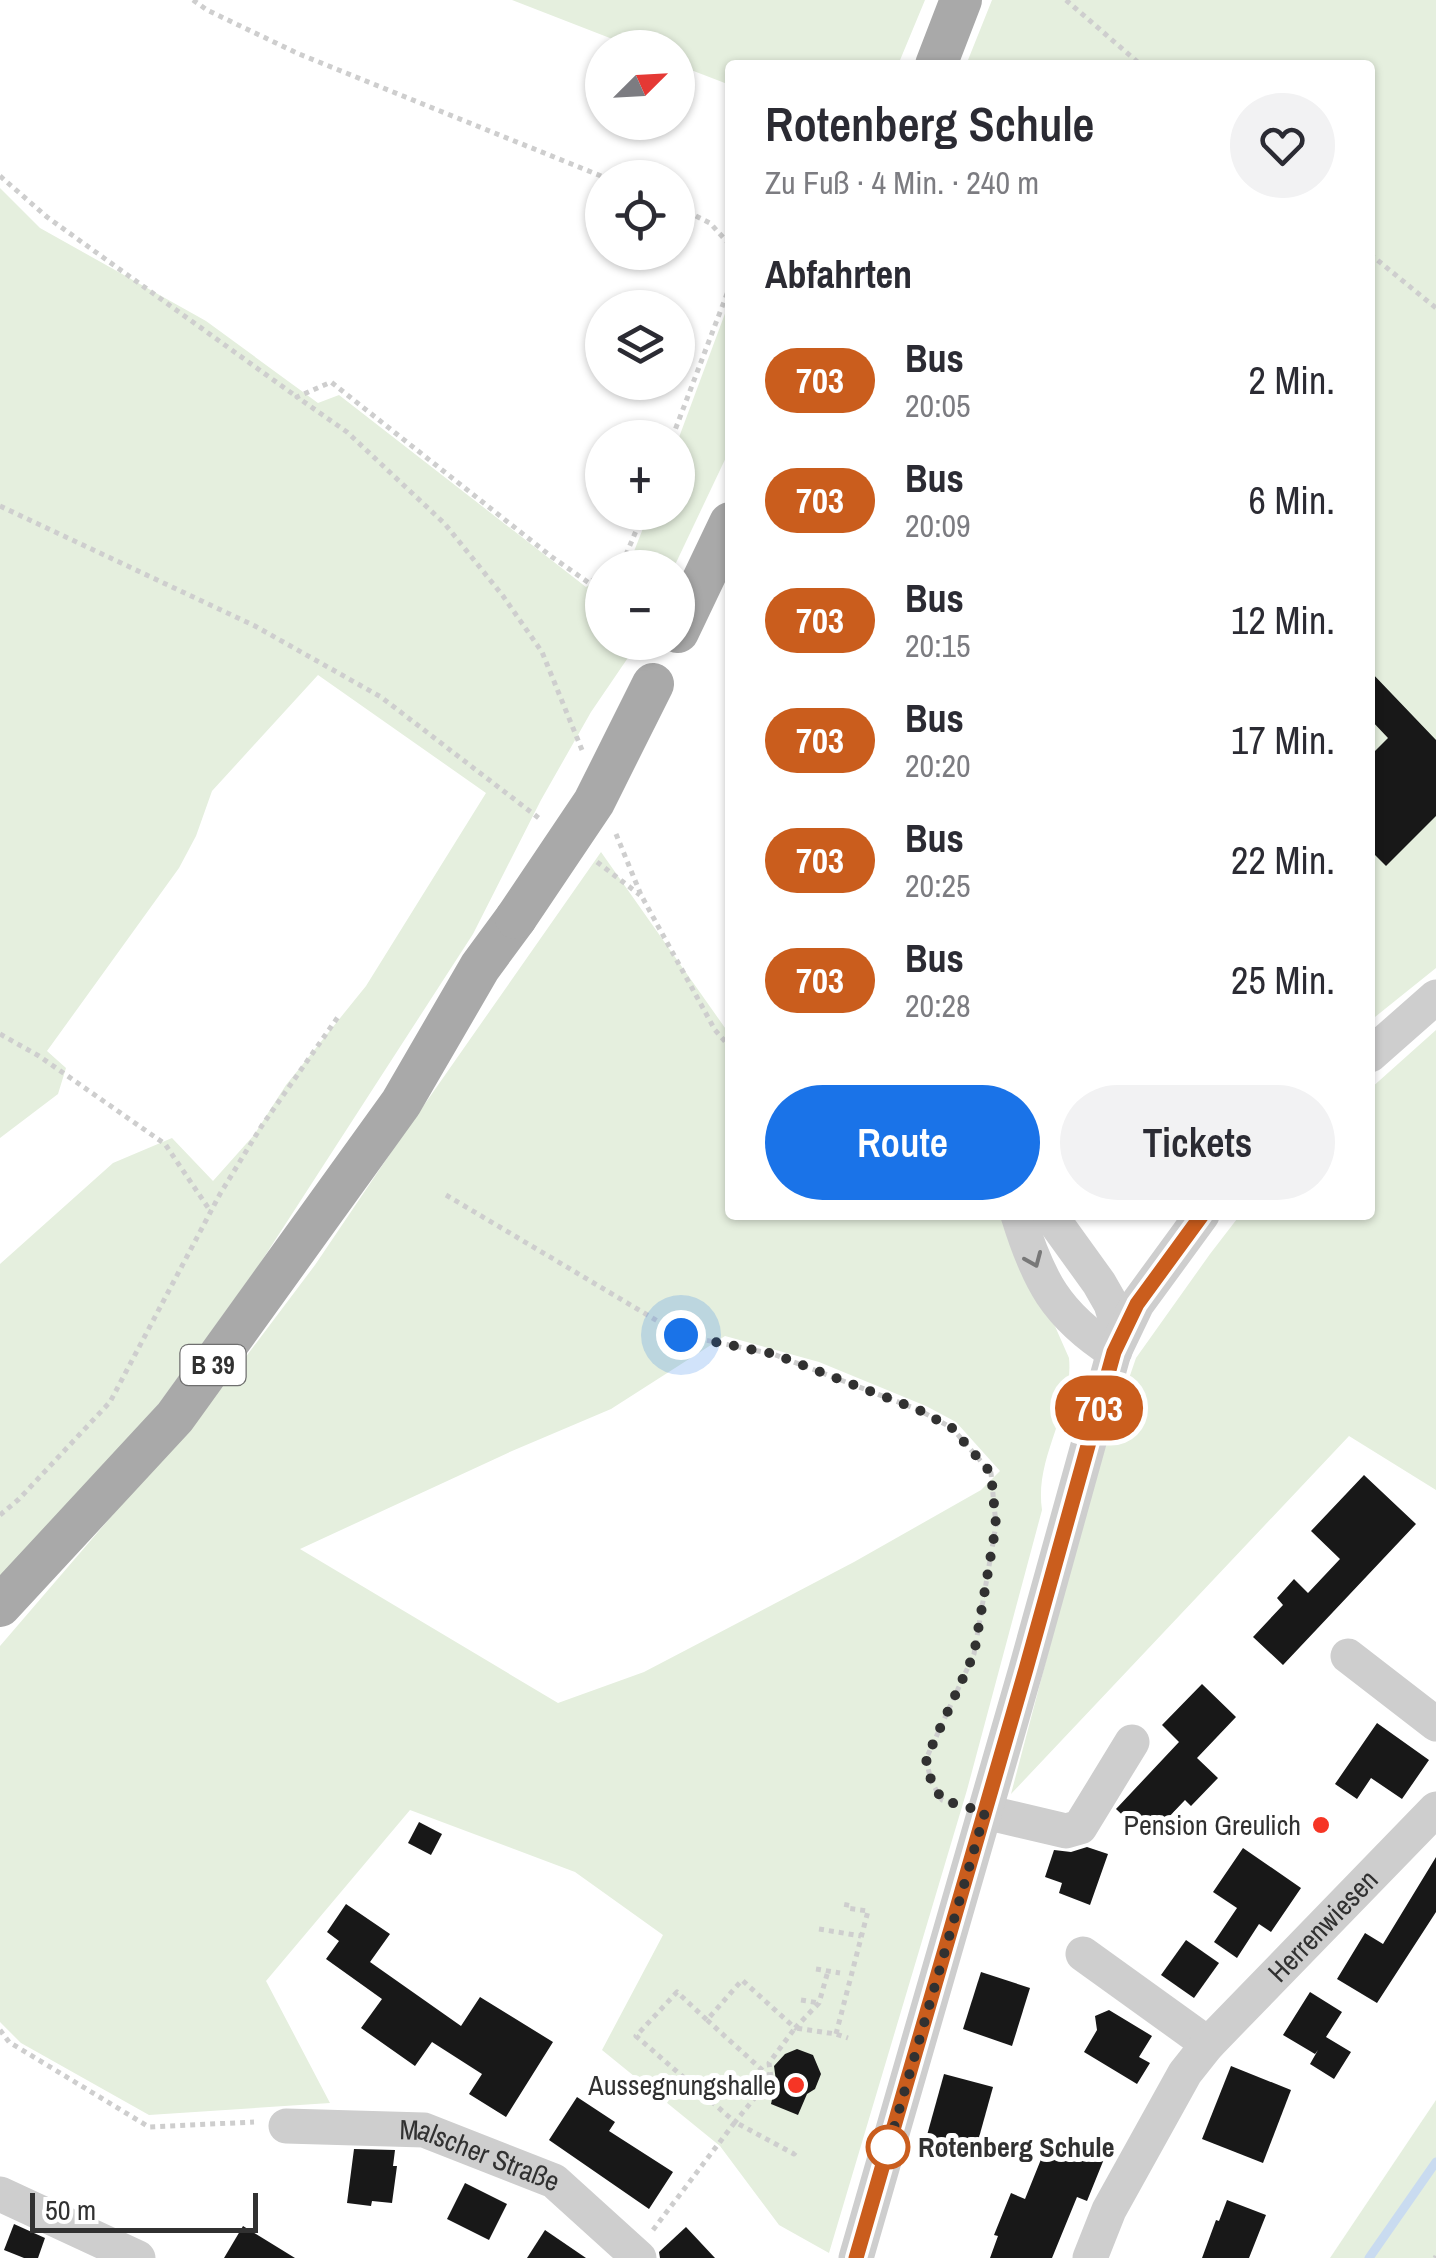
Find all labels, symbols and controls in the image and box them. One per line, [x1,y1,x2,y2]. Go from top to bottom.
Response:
north arrow [585,30,695,140]
map controls [585,30,695,660]
text: Rotenberg Schule [765,91,1094,156]
button: heart [1230,93,1335,198]
button: locate [585,160,695,270]
text: Zu Fuß · 4 Min. · 240 m [765,161,1039,204]
text: Abfahrten [765,249,912,300]
button: layers [585,290,695,400]
text: Bus [905,333,964,384]
text: 2 Min. [1248,355,1335,406]
text: 703 [796,357,844,404]
text: 20:05 [905,384,971,427]
button: + [585,420,695,530]
text: Bus [905,453,964,504]
text: 6 Min. [1248,475,1335,526]
text: 703 [796,477,844,524]
text: 20:09 [905,504,971,547]
button: − [585,550,695,660]
text: Bus [905,573,964,624]
text: 12 Min. [1231,595,1335,646]
text: 703 [796,597,844,644]
text: 20:15 [905,624,971,667]
text: Bus [905,693,964,744]
text: 17 Min. [1231,715,1335,766]
text: 703 [796,717,844,764]
text: 20:20 [905,744,971,787]
text: Bus [905,813,964,864]
text: 22 Min. [1231,835,1335,886]
text: 703 [796,837,844,884]
text: 20:25 [905,864,971,907]
text: Bus [905,933,964,984]
text: 25 Min. [1231,955,1335,1006]
text: 703 [796,957,844,1004]
text: 20:28 [905,984,971,1027]
button: Route [765,1085,1040,1200]
button: Tickets [1060,1085,1335,1200]
one-way arrow [1022,1250,1042,1268]
your location [656,1310,706,1360]
road number: B 39 [180,1345,246,1385]
line badge: 703 [1042,1376,1156,1440]
text: 703 [1075,1385,1123,1432]
place label: Pension Greulich [1124,1806,1301,1844]
marker: Pension Greulich [1310,1814,1332,1836]
street label: Herrenwiesen [1259,1861,1386,1990]
place label: Aussegnungshalle [587,2066,776,2104]
marker: Aussegnungshalle [785,2074,807,2096]
street label: Malscher Straße [399,2110,565,2200]
marker: Rotenberg Schule [867,2126,909,2168]
place label: Rotenberg Schule [918,2128,1114,2166]
scale bar [30,2188,258,2232]
text: 50 m [45,2191,96,2229]

